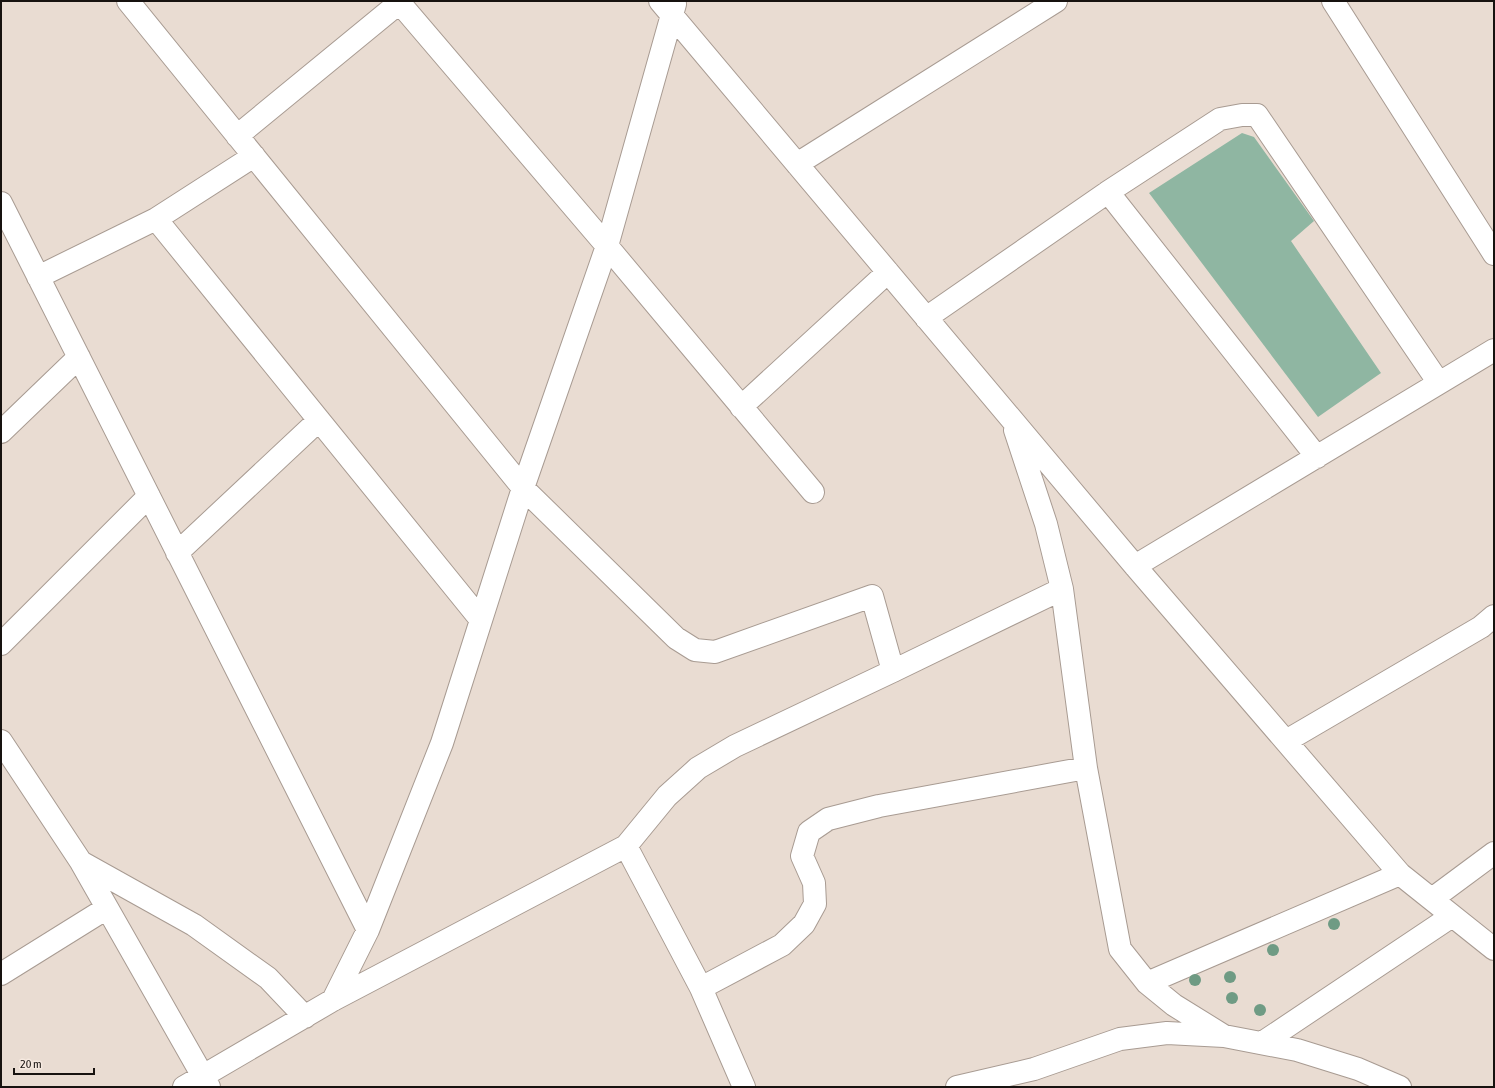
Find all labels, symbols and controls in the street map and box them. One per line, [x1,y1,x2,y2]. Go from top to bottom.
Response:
scale bar [14,1050,94,1076]
text: 20 m [20,1057,42,1071]

